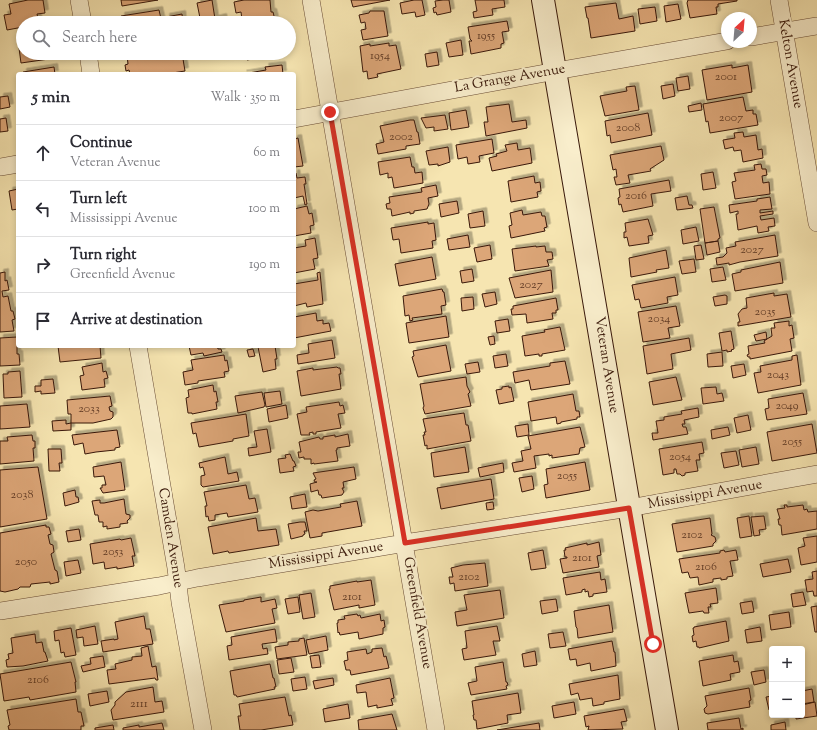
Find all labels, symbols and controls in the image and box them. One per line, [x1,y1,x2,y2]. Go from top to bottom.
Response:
north arrow [721,12,757,48]
search box [16,16,296,60]
street label: Kelton Avenue [772,18,808,110]
icon: search [30,27,52,49]
house number: 1955 [477,27,495,45]
text: Search here [62,28,137,49]
house number: 1954 [370,47,390,65]
street label: La Grange Avenue [453,59,567,99]
house number: 2001 [715,68,737,86]
text: 5 min [32,86,70,110]
text: Walk · 350 m [211,89,280,107]
route end [321,103,339,121]
house number: 2007 [719,109,743,127]
house number: 2008 [616,119,640,137]
house number: 2002 [389,128,413,146]
text: Continue [70,133,132,154]
icon: ahead [32,142,54,164]
text: 60 m [253,144,280,162]
text: Veteran Avenue [70,154,160,172]
house number: 2016 [625,187,647,205]
text: Turn left [70,189,127,210]
icon: left [32,198,54,220]
text: 100 m [248,200,280,218]
text: Mississippi Avenue [70,210,178,228]
house number: 2027 [740,241,764,259]
text: Turn right [70,245,136,266]
icon: right [32,254,54,276]
text: 190 m [249,256,280,274]
text: Greenfield Avenue [70,266,175,284]
house number: 2027 [519,276,543,294]
house number: 2035 [755,303,775,321]
icon: arrive [32,310,54,332]
text: Arrive at destination [70,310,203,331]
house number: 2034 [648,310,670,328]
street label: Veteran Avenue [589,315,623,415]
house number: 2043 [767,366,789,384]
house number: 2049 [775,397,799,415]
house number: 2033 [78,400,100,418]
house number: 2055 [782,433,802,451]
house number: 2054 [669,448,691,466]
house number: 2055 [557,467,577,485]
street label: Mississippi Avenue [646,475,764,515]
house number: 2038 [11,486,33,504]
street label: Camden Avenue [152,486,188,590]
house number: 2102 [681,526,703,544]
street label: Mississippi Avenue [267,537,385,575]
house number: 2053 [103,543,124,561]
house number: 2101 [572,549,592,567]
house number: 2050 [15,553,37,571]
street label: Greenfield Avenue [397,555,437,671]
house number: 2106 [695,558,717,576]
house number: 2102 [458,568,480,586]
house number: 2101 [342,588,362,606]
route start [644,635,662,653]
map controls [769,646,805,718]
button: + [769,646,805,682]
house number: 2106 [27,671,49,689]
button: − [769,682,805,718]
house number: 2111 [130,695,148,713]

